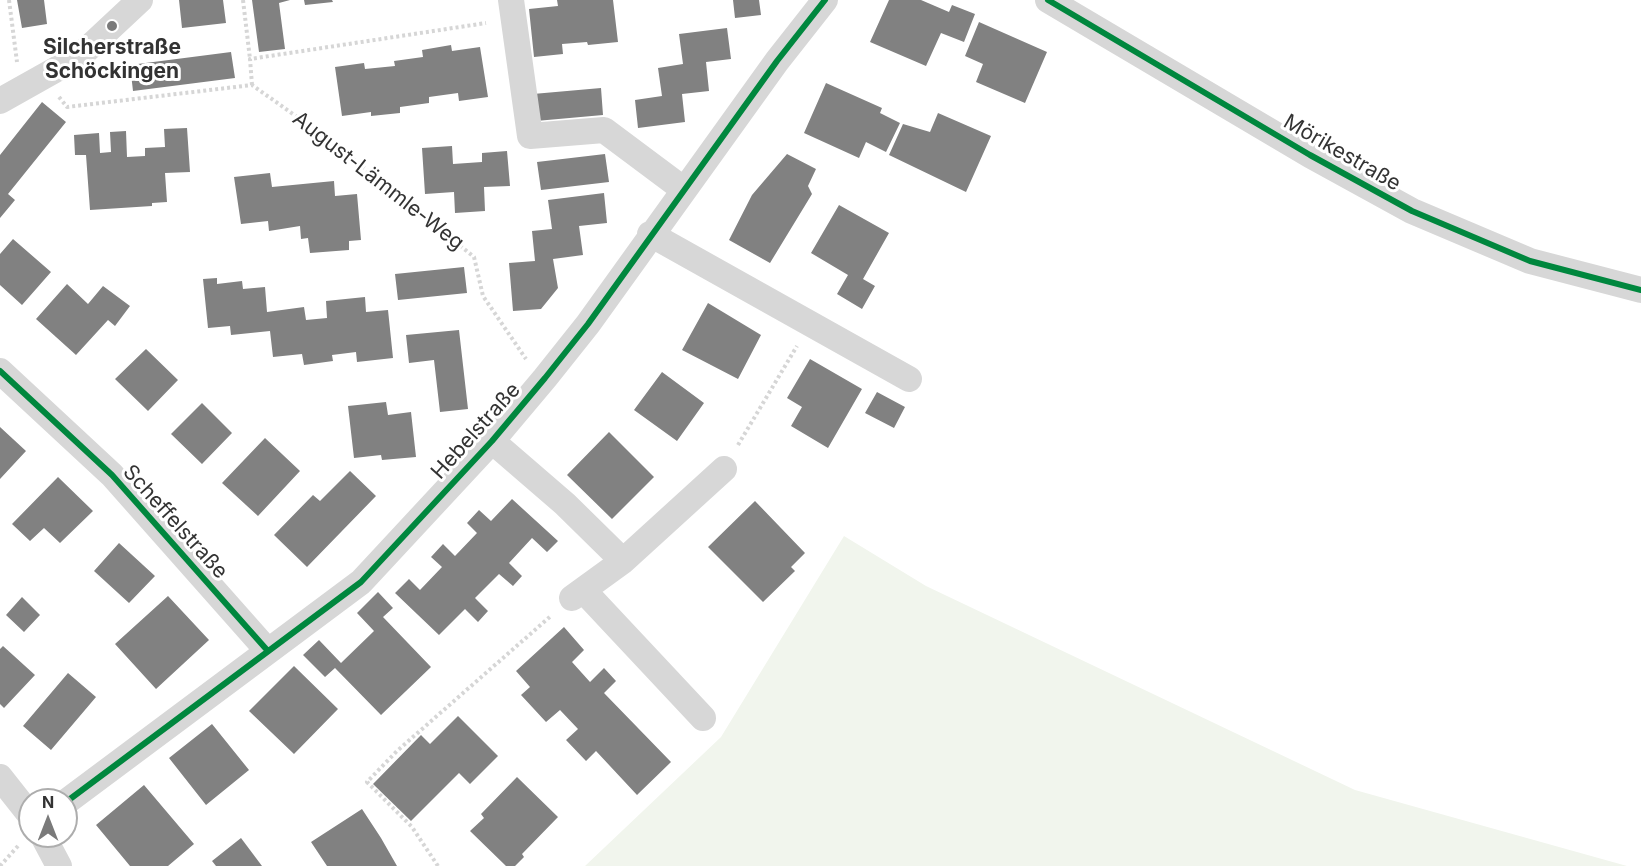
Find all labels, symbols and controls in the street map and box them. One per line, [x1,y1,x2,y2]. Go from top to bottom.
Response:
marker: Silcherstraße Schöckingen [105,19,119,33]
place label: Silcherstraße Schöckingen [43,35,181,85]
street label: August-Lämmle-Weg [287,106,469,256]
street label: Mörikestraße [1279,109,1405,197]
street label: Hebelstraße [426,378,526,484]
street label: Scheffelstraße [117,460,233,584]
north arrow [18,788,78,848]
text: N [42,792,54,812]

